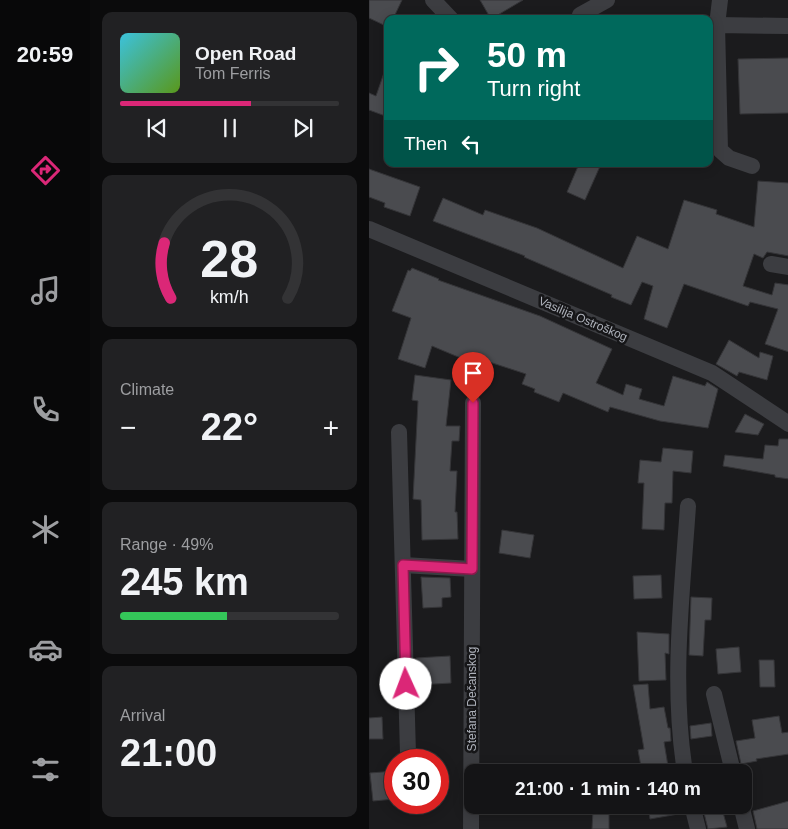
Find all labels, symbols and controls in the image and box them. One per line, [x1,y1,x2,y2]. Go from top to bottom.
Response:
icon: right [404,35,469,100]
text: 50 m [487,35,567,74]
text: 20:59 [17,42,73,67]
text: Open Road [195,43,296,64]
text: Tom Ferris [195,65,271,82]
text: Turn right [487,76,580,101]
icon: previous [143,114,171,142]
icon: pause [216,114,244,142]
icon: next [289,114,317,142]
icon: left [457,130,485,158]
text: Then [404,133,447,154]
icon: directions [28,153,63,188]
text: 28 [201,230,258,288]
icon: music [28,273,63,308]
text: km/h [210,287,249,307]
street label: Vasilija Ostroškog [536,294,630,344]
pin [452,352,494,403]
icon: arrive [459,359,487,387]
text: Climate [120,381,174,398]
icon: phone [28,392,63,427]
text: 22° [201,406,258,448]
text: − [120,412,136,443]
text: + [323,412,339,443]
icon: climate [28,512,63,547]
text: Range · 49% [120,536,213,553]
text: 245 km [120,561,249,603]
icon: car [28,632,63,667]
street label: Stefana Dečanskog [465,647,479,751]
position arrow [379,657,431,709]
text: Arrival [120,707,165,724]
text: 21:00 [120,732,217,774]
speed limit sign: 30 [384,749,449,814]
icon: filters [28,752,63,787]
text: 21:00 · 1 min · 140 m [515,778,701,799]

